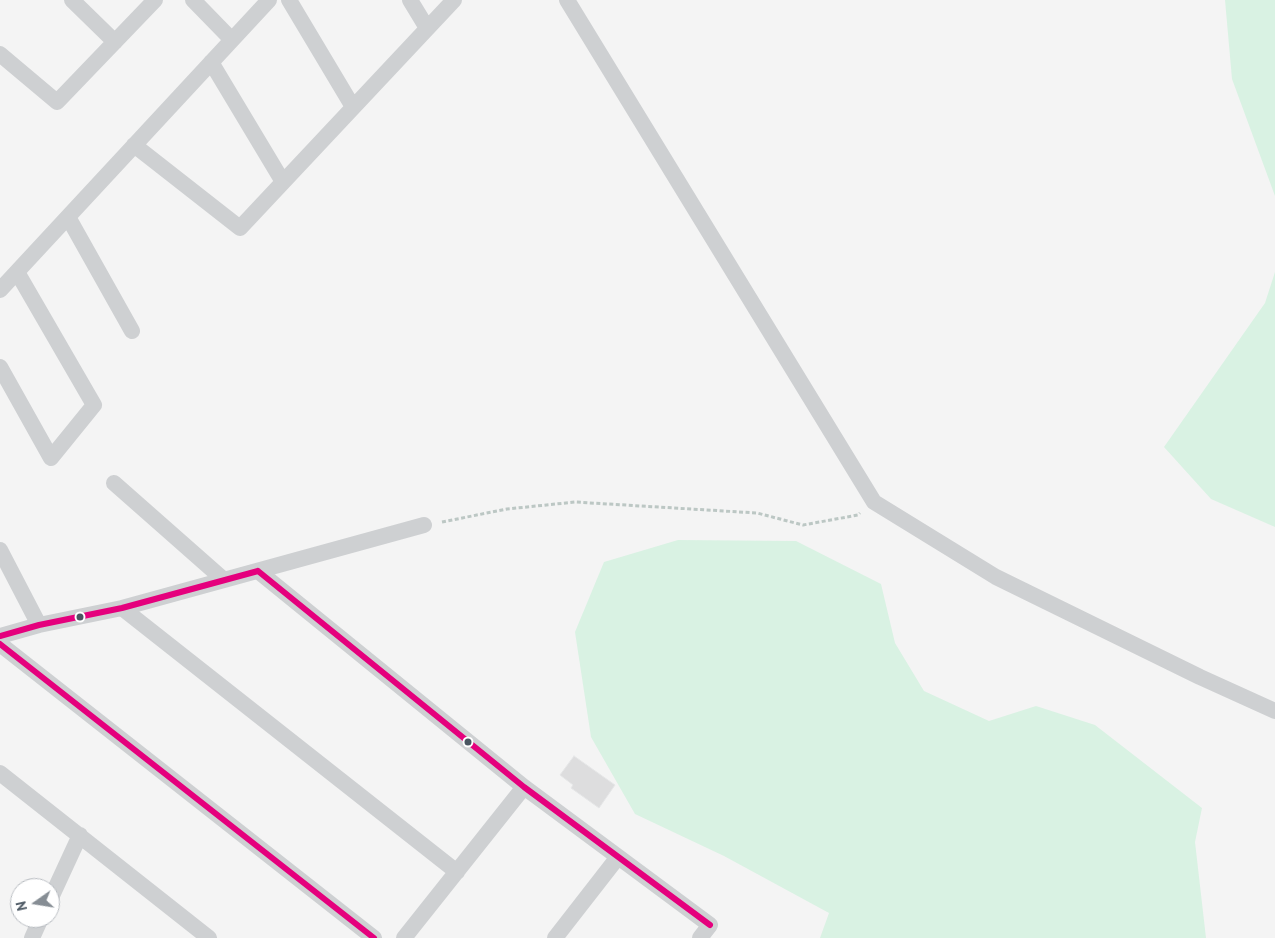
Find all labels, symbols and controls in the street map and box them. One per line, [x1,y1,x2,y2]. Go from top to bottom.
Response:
unlabelled marker [75,612,85,622]
unlabelled marker [463,737,473,747]
north arrow [10,878,60,928]
text: N [12,900,31,913]

